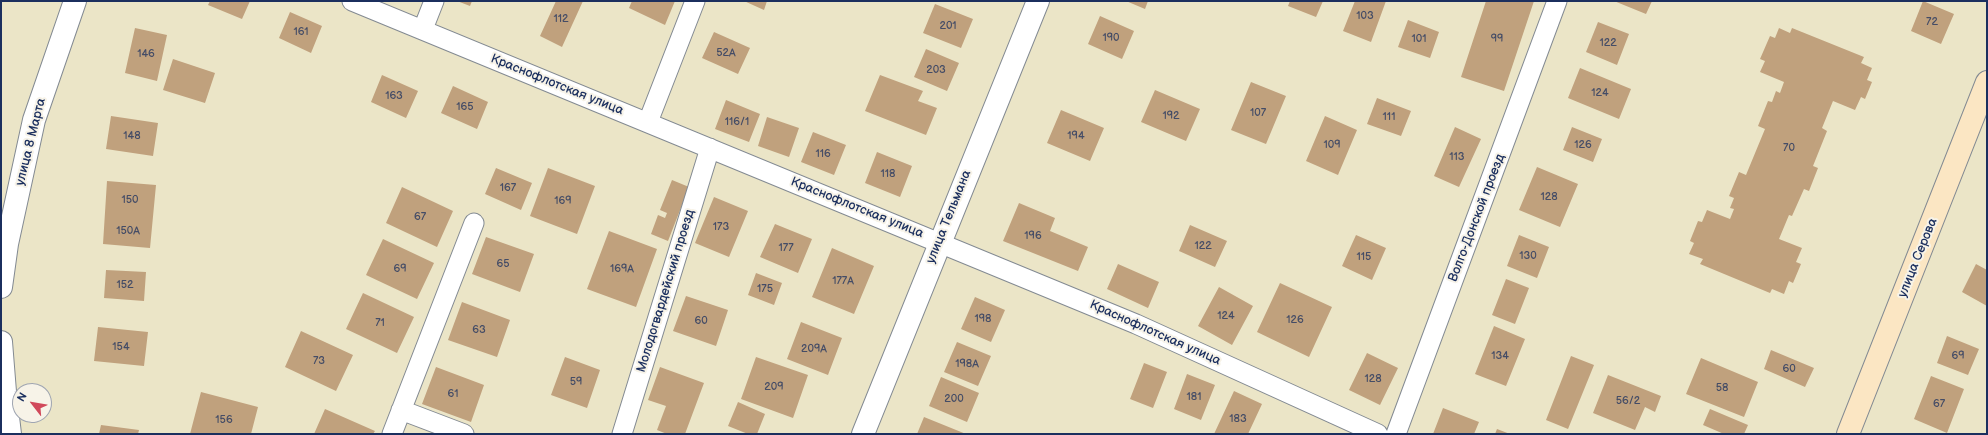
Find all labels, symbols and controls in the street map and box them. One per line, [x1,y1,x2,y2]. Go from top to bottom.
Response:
house number: 103 [1356,9,1374,23]
house number: 112 [553,12,569,26]
house number: 72 [1926,15,1938,29]
house number: 201 [939,19,957,33]
house number: 161 [293,25,309,39]
house number: 190 [1102,31,1120,45]
house number: 101 [1412,32,1426,46]
house number: 99 [1491,32,1503,46]
house number: 122 [1599,36,1617,50]
house number: 52А [716,46,736,60]
house number: 146 [137,47,155,61]
street label: Краснофлотская улица [488,51,626,119]
house number: 203 [926,63,946,77]
house number: 124 [1591,86,1609,100]
house number: 163 [385,89,403,103]
street label: улица 8 Марта [13,97,49,187]
house number: 165 [456,100,474,114]
house number: 107 [1250,106,1266,120]
house number: 192 [1162,109,1180,123]
house number: 111 [1383,110,1395,124]
house number: 116/1 [725,115,749,129]
house number: 148 [123,129,141,143]
house number: 194 [1067,129,1085,143]
house number: 109 [1323,138,1341,152]
house number: 126 [1574,138,1592,152]
house number: 70 [1783,141,1795,155]
house number: 116 [815,147,831,161]
house number: 113 [1449,150,1465,164]
street label: Волго-Донской проезд [1445,152,1509,284]
house number: 118 [881,167,895,181]
street label: улица Тельмана [923,168,975,266]
street label: Краснофлотская улица [788,174,926,242]
house number: 167 [500,181,516,195]
house number: 128 [1540,190,1558,204]
house number: 150 [121,193,139,207]
house number: 169 [554,194,572,208]
street label: Молодогвардейский проезд [634,208,698,374]
house number: 67 [414,210,426,224]
street label: улица Серова [1895,216,1941,300]
house number: 173 [713,220,729,234]
house number: 150А [116,224,140,238]
house number: 196 [1024,229,1042,243]
house number: 122 [1194,239,1212,253]
house number: 177 [778,241,794,255]
house number: 130 [1519,249,1537,263]
house number: 115 [1357,250,1371,264]
house number: 65 [496,257,510,271]
house number: 69 [393,262,407,276]
house number: 169А [610,262,634,276]
house number: 177А [832,274,854,288]
house number: 152 [116,278,134,292]
house number: 175 [757,282,773,296]
street label: Краснофлотская улица [1087,297,1223,369]
house number: 124 [1217,309,1235,323]
house number: 198 [974,312,992,326]
house number: 126 [1286,313,1304,327]
house number: 60 [694,314,708,328]
house number: 71 [375,316,385,330]
house number: 63 [472,323,486,337]
house number: 154 [112,340,130,354]
house number: 209А [801,342,827,356]
house number: 134 [1491,349,1509,363]
house number: 69 [1951,349,1965,363]
house number: 73 [313,354,325,368]
house number: 198А [955,357,979,371]
house number: 60 [1782,362,1796,376]
house number: 128 [1364,372,1382,386]
house number: 59 [570,375,582,389]
house number: 209 [764,380,784,394]
house number: 58 [1716,381,1728,395]
north arrow [12,383,52,423]
house number: 61 [448,387,458,401]
text: N [14,390,30,404]
house number: 181 [1187,390,1201,404]
house number: 200 [944,392,964,406]
house number: 56/2 [1616,394,1640,408]
house number: 67 [1933,397,1945,411]
house number: 183 [1229,412,1247,426]
house number: 156 [215,413,233,427]

